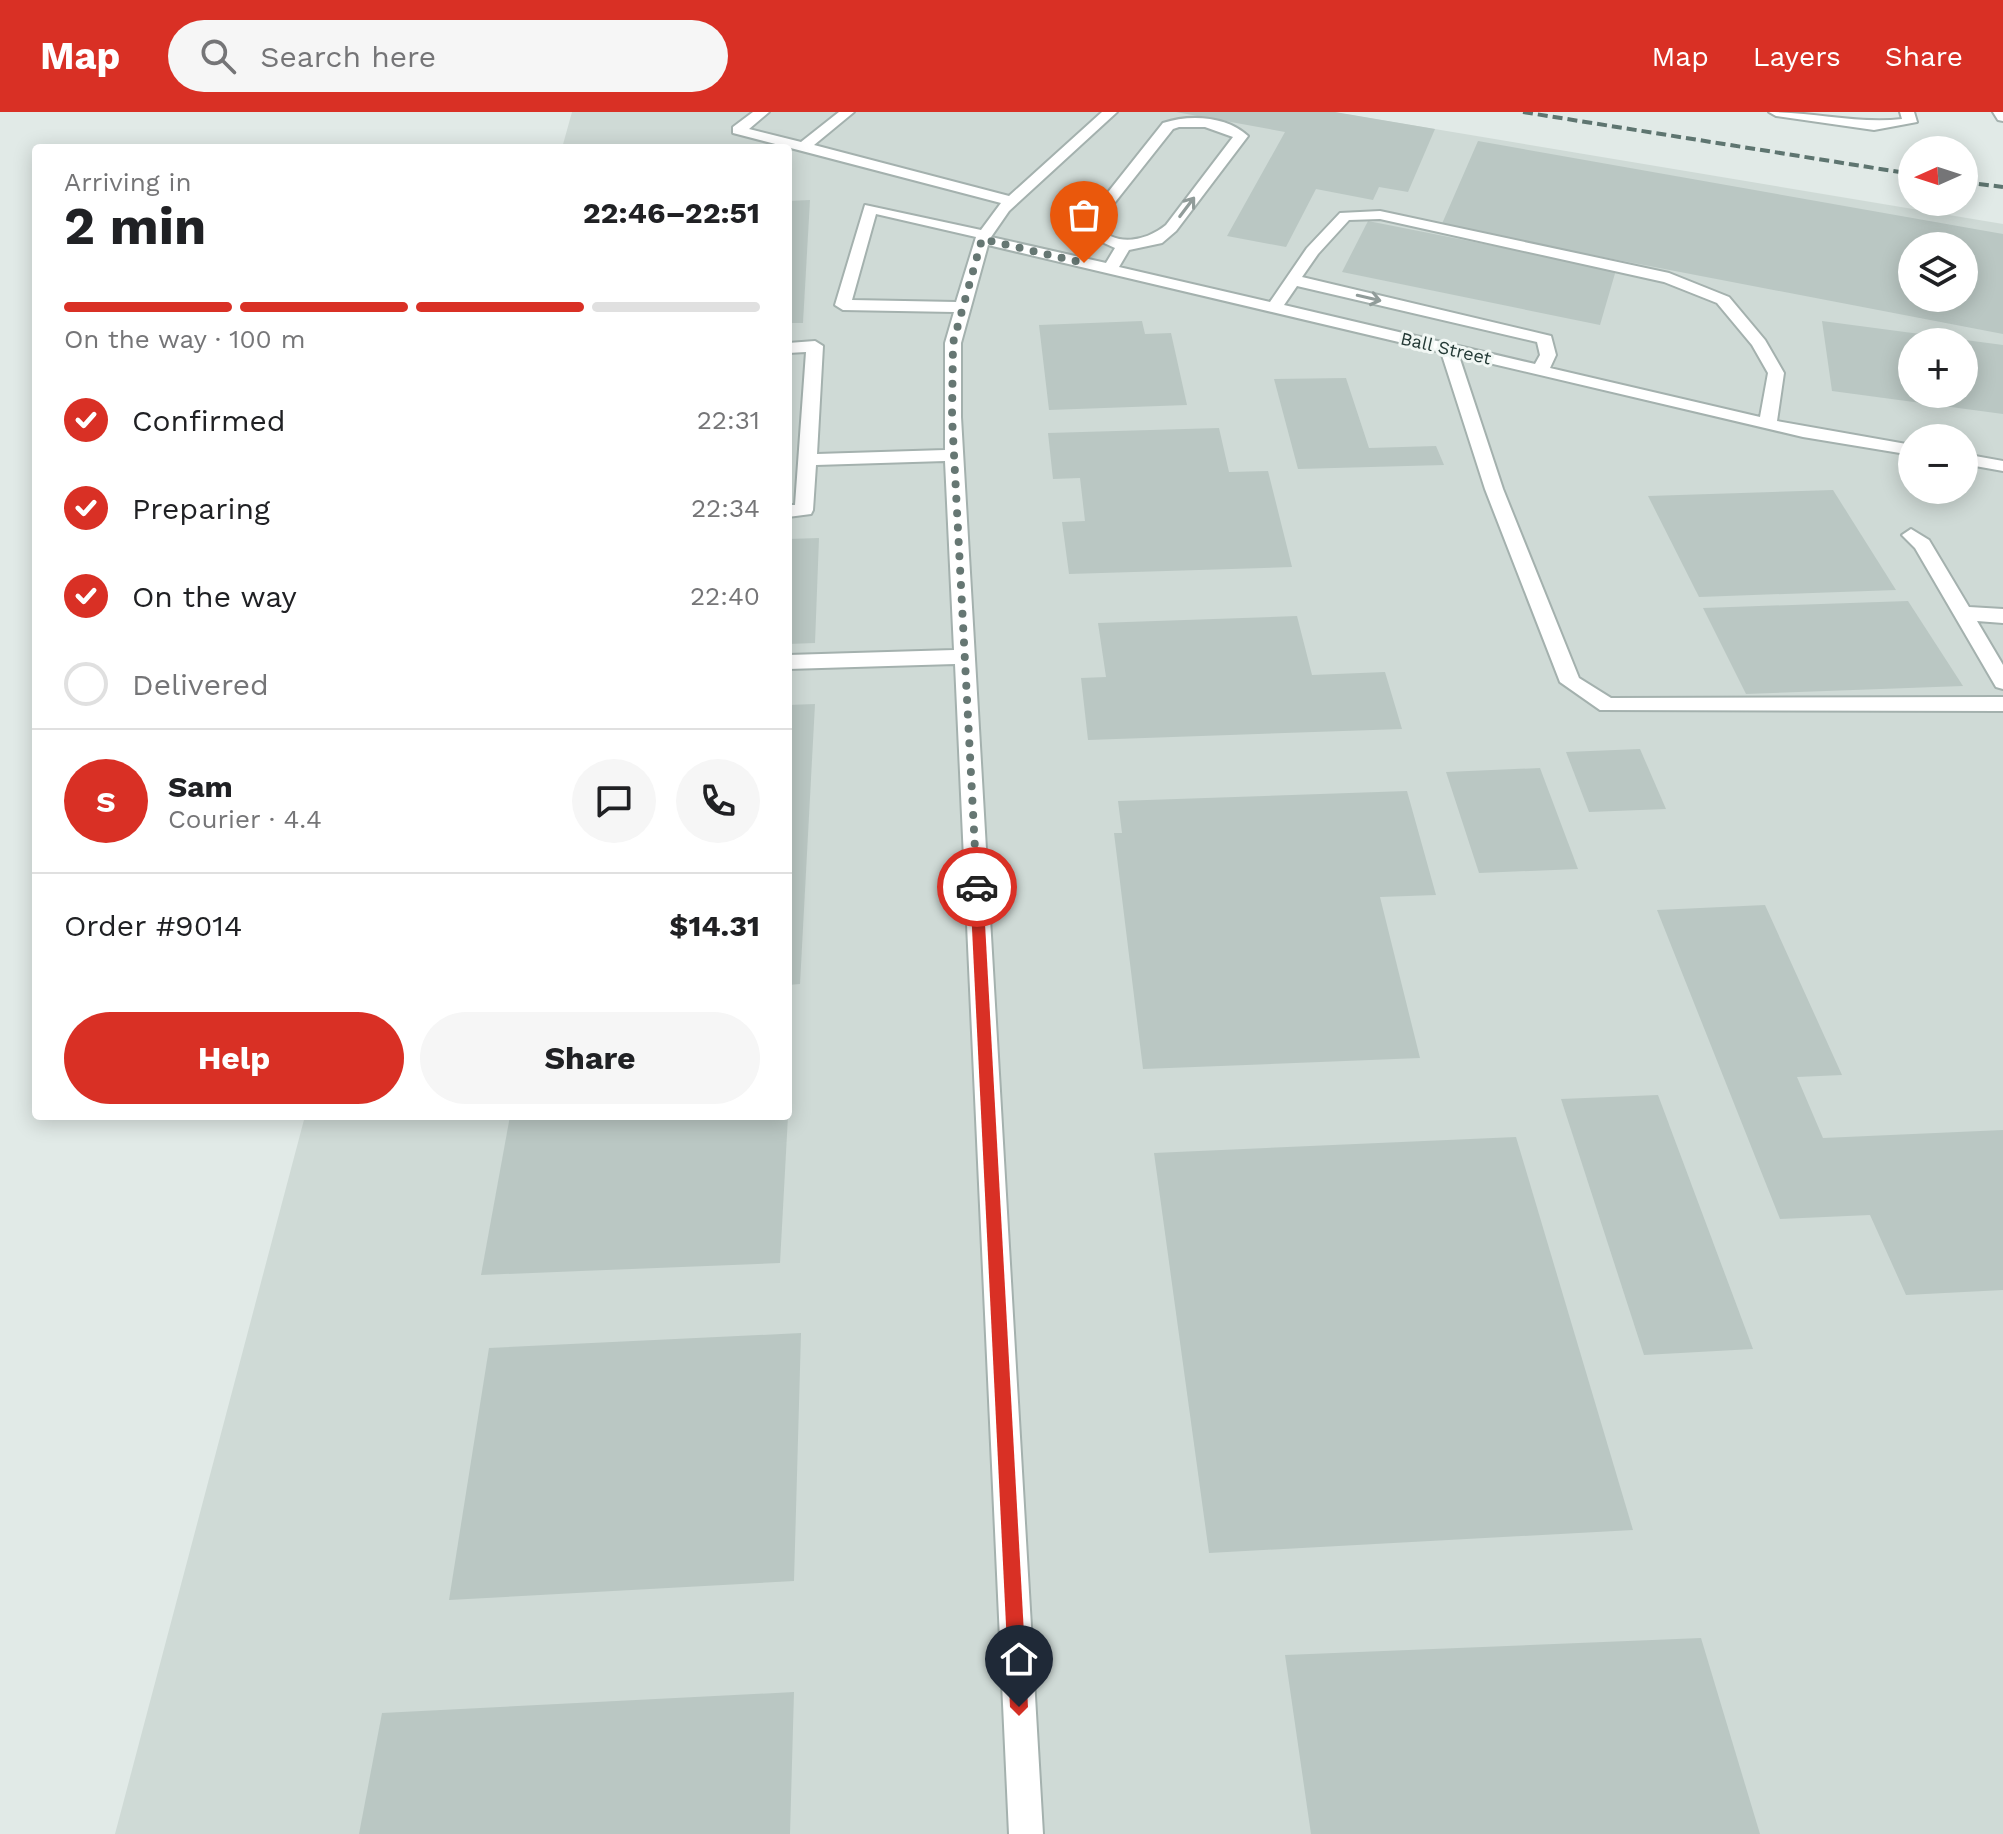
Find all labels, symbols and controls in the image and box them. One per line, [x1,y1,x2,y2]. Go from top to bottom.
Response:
search box [168,20,728,92]
text: Map [40,34,120,78]
icon: search [196,34,240,78]
text: Search here [260,39,436,74]
text: Map [1652,40,1709,73]
text: Layers [1753,40,1841,73]
text: Share [1885,40,1963,73]
north arrow [1898,136,1978,216]
map controls [1898,136,1978,504]
text: Arriving in [64,167,192,197]
pin [1050,181,1118,263]
icon: bag [1062,193,1106,237]
text: 22:46–22:51 [583,195,760,230]
text: 2 min [64,196,206,257]
one-way arrow [1178,197,1195,218]
button: layers [1898,232,1978,312]
one-way arrow [1355,291,1381,306]
text: On the way · 100 m [64,324,305,354]
street label: Ball Street [1398,327,1494,369]
button: + [1898,328,1978,408]
icon: check [64,398,108,442]
text: Confirmed [132,403,286,438]
text: 22:31 [697,405,760,435]
button: − [1898,424,1978,504]
icon: check [64,486,108,530]
text: Preparing [132,491,270,526]
text: 22:34 [691,493,760,523]
icon: check [64,574,108,618]
text: On the way [132,579,297,614]
text: 22:40 [690,581,760,611]
text: Delivered [132,667,269,702]
button: chat [572,759,656,843]
button: phone [676,759,760,843]
text: Sam [168,769,233,804]
text: S [96,784,116,819]
text: Courier · 4.4 [168,804,322,834]
courier [937,847,1017,927]
icon: car [955,865,999,909]
text: Order #9014 [64,908,242,943]
text: $14.31 [669,908,760,943]
button: Help [64,1012,404,1104]
button: Share [420,1012,760,1104]
pin [985,1625,1053,1707]
icon: home [997,1637,1041,1681]

